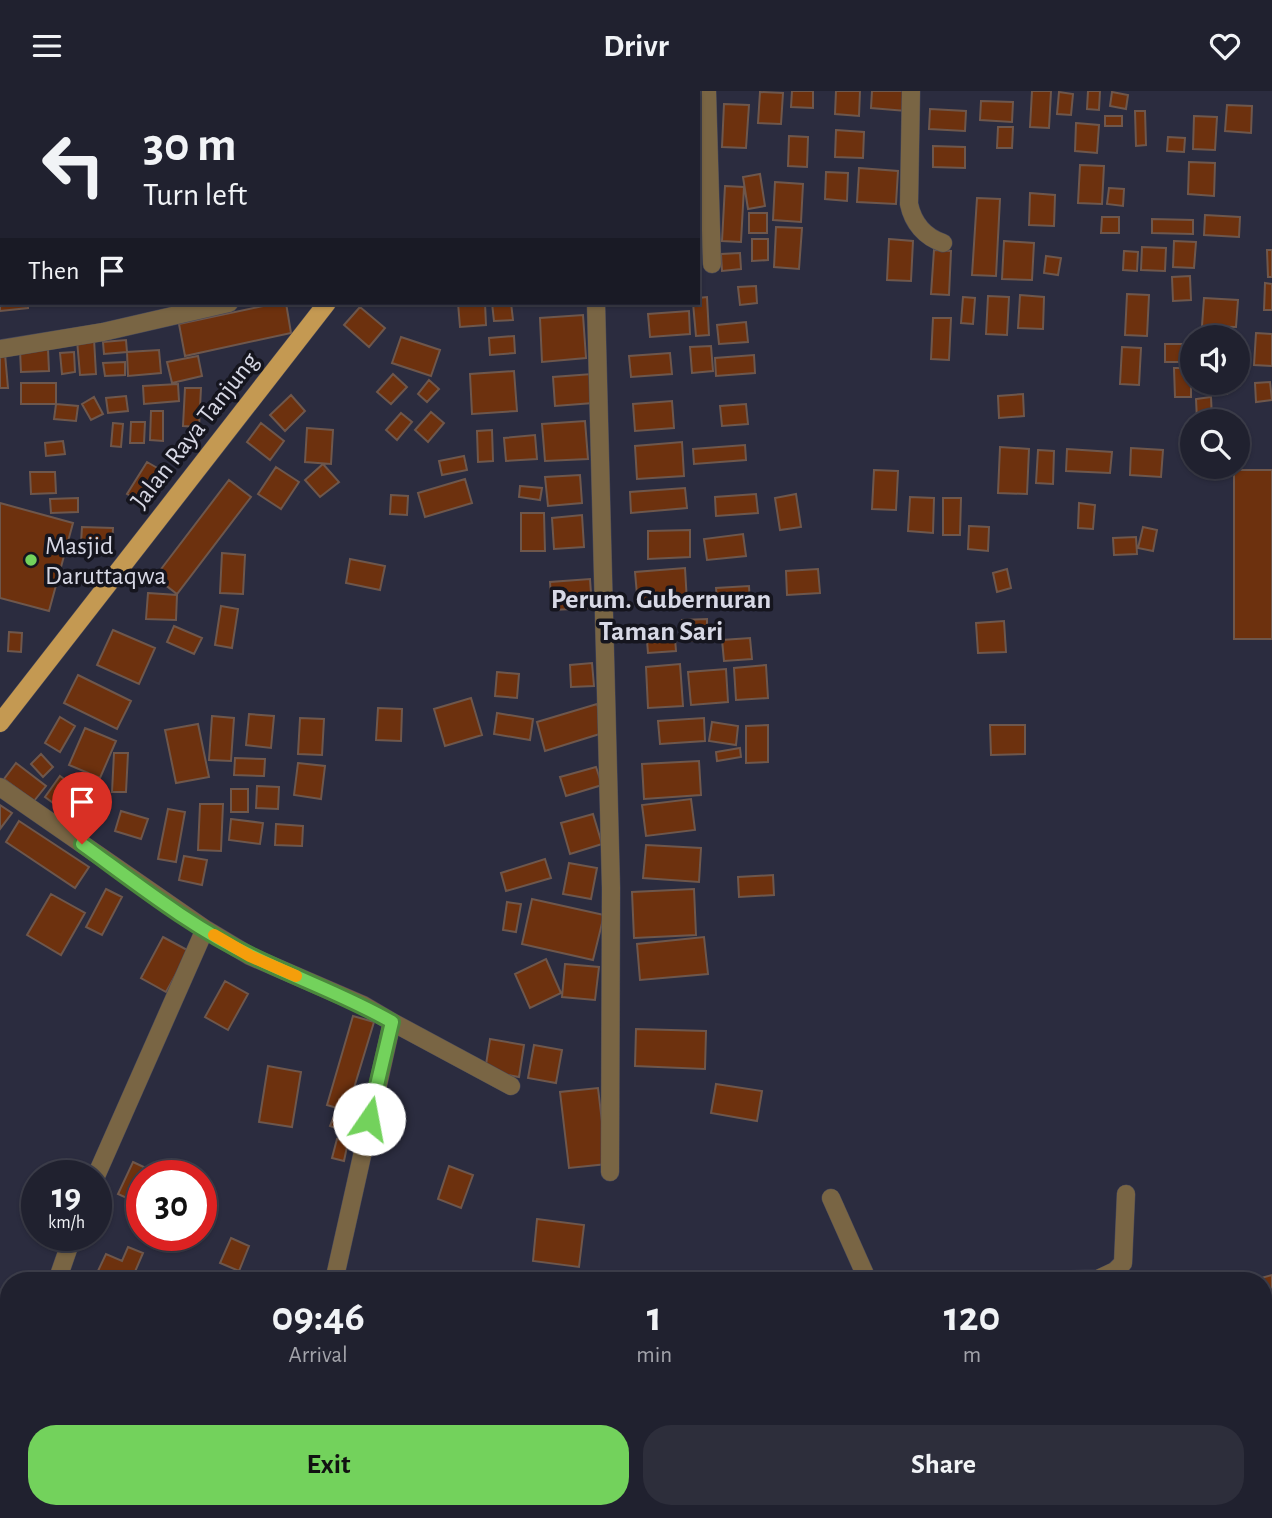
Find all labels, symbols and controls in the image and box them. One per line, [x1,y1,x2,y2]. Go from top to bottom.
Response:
icon: menu [28,27,66,65]
icon: heart [1206,27,1244,65]
text: Drivr [603,30,669,62]
icon: left [28,119,119,210]
text: 30 m [143,121,237,170]
text: Turn left [143,179,247,211]
icon: arrive [93,252,131,290]
text: Then [28,258,79,284]
map controls [1180,325,1250,479]
button: sound [1180,325,1250,395]
street label: Jalan Raya Tanjung [126,347,264,514]
button: search [1180,409,1250,479]
place label: Masjid Daruttaqwa [45,533,166,589]
marker: Masjid Daruttaqwa [23,552,39,568]
district label: Perum. Gubernuran Taman Sari [551,586,771,646]
pin [52,772,112,844]
icon: arrive [63,783,101,821]
position arrow [332,1082,406,1156]
speed limit sign: 30 [126,1160,217,1251]
text: 19 [52,1179,81,1214]
text: km/h [48,1214,85,1232]
text: 09:46 [272,1296,365,1338]
text: 1 [647,1296,662,1338]
text: 120 [944,1296,1000,1338]
text: Arrival [289,1344,348,1367]
text: min [636,1344,672,1367]
text: m [963,1344,981,1367]
button: Exit [28,1425,629,1505]
button: Share [643,1425,1244,1505]

